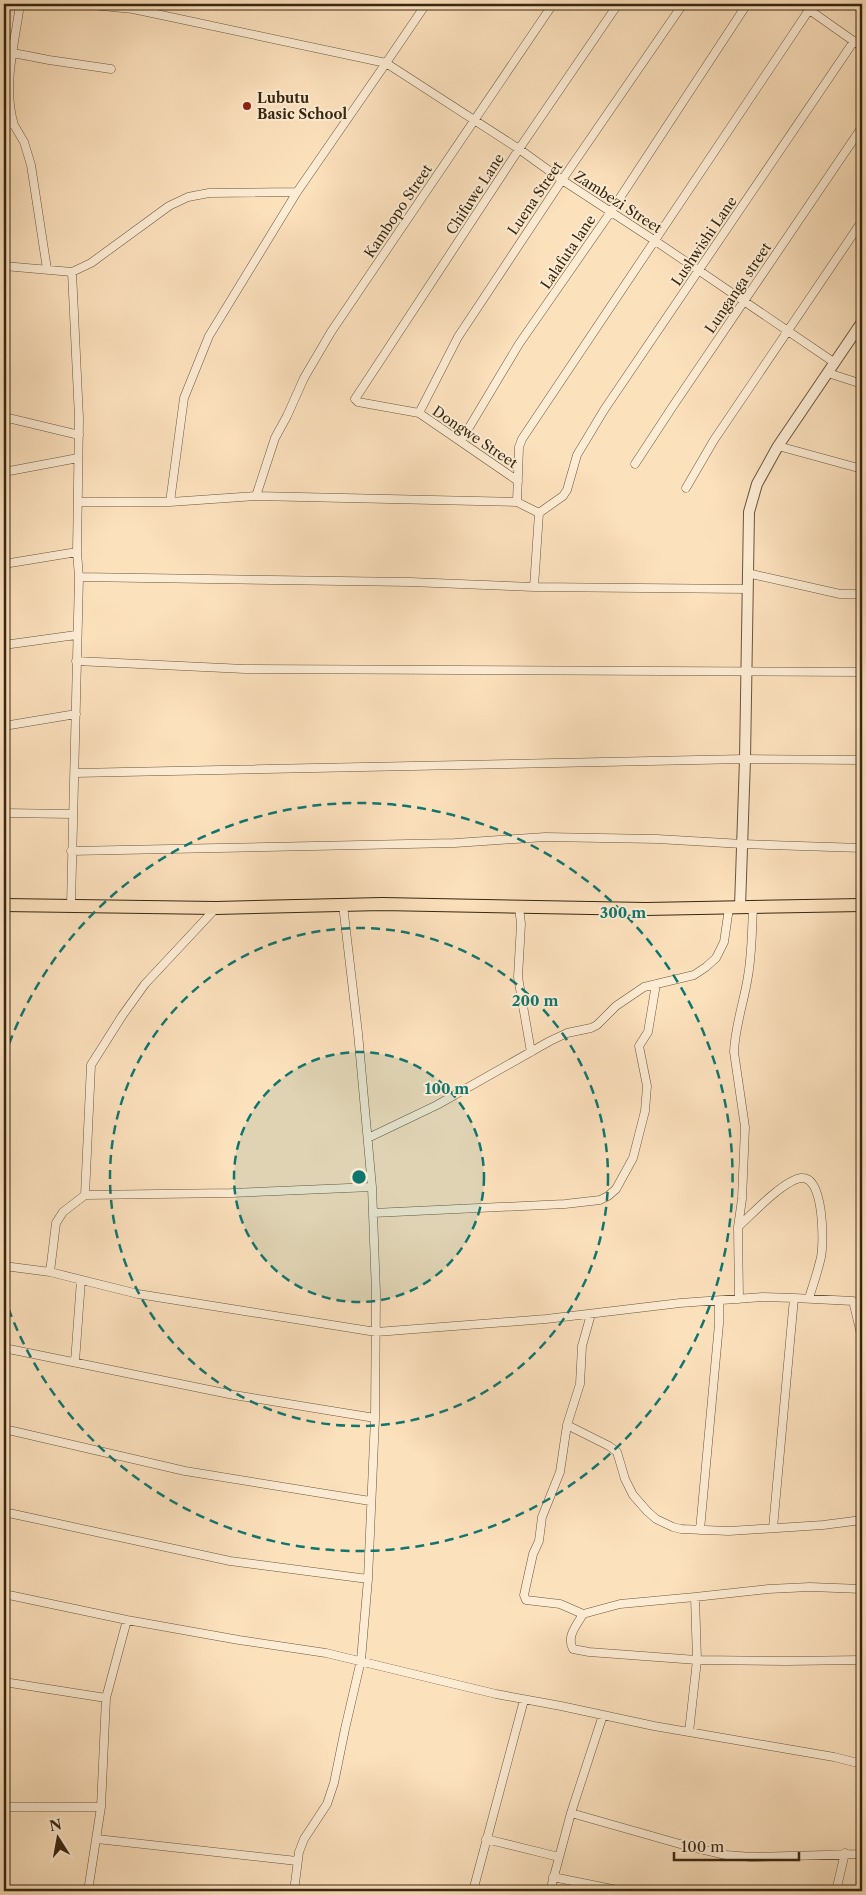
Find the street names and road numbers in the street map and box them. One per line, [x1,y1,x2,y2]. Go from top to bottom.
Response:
street label: Chifuwe Lane [442,150,508,238]
street label: Luena Street [504,158,566,238]
street label: Kambopo Street [360,161,436,261]
street label: Zambezi Street [571,167,665,237]
street label: Lushwishi Lane [667,193,741,289]
street label: Lalafuta lane [537,211,600,293]
street label: Lunganga street [701,239,775,337]
street label: Dongwe Street [429,402,521,472]

